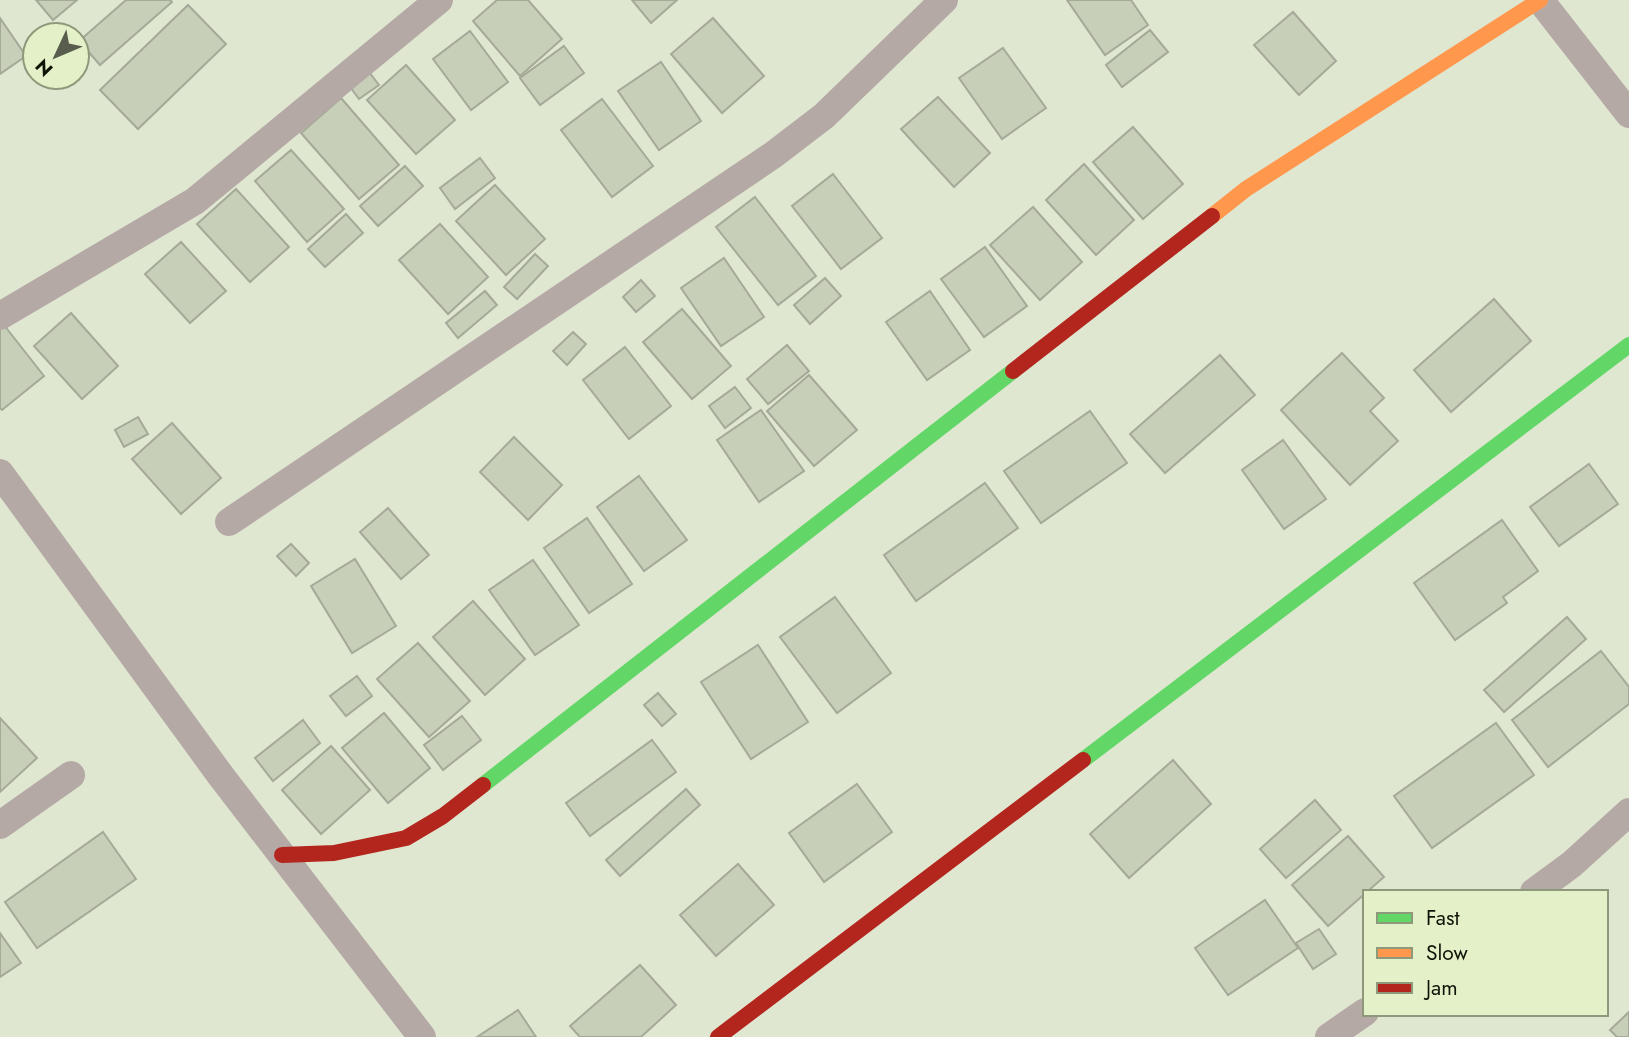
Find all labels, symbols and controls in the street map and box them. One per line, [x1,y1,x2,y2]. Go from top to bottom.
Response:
north arrow [21,21,91,91]
text: N [29,53,59,82]
legend [1363,890,1608,1016]
text: Fast [1426,903,1459,933]
text: Slow [1426,938,1468,968]
text: Jam [1423,973,1458,1003]

